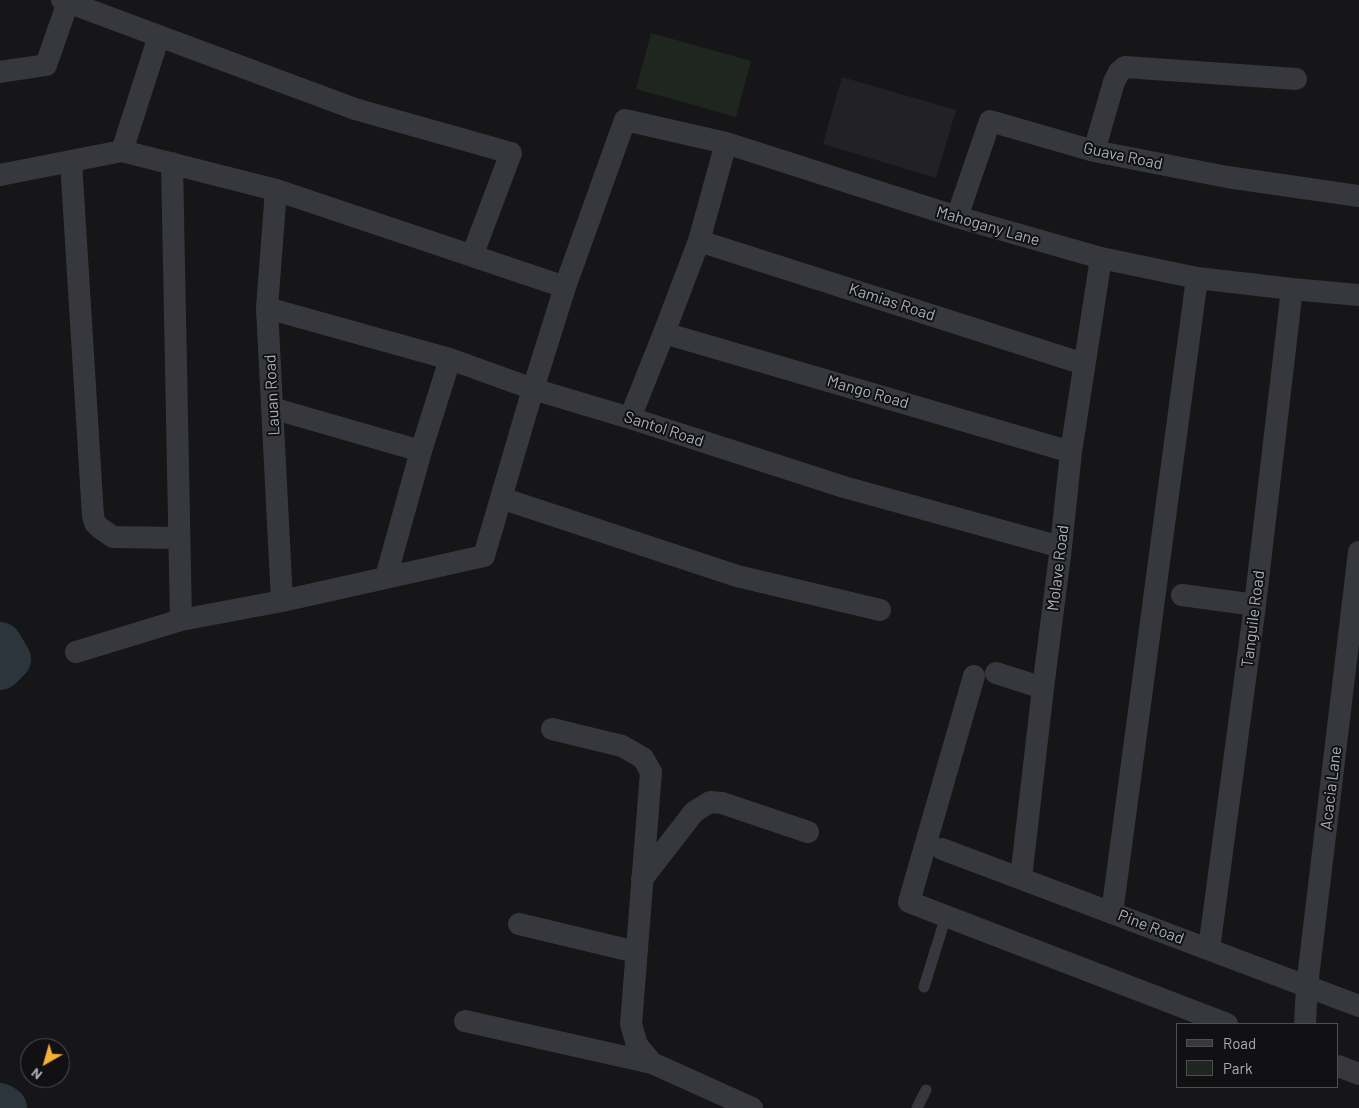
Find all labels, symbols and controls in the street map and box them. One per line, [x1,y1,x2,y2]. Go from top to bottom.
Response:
street label: Guava Road [1082,138,1164,174]
street label: Mahogany Lane [934,202,1042,250]
street label: Kamias Road [846,279,938,325]
street label: Lauan Road [260,354,284,436]
street label: Mango Road [825,371,911,413]
street label: Santol Road [622,407,706,451]
street label: Molave Road [1043,524,1073,612]
street label: Tanguile Road [1238,569,1268,669]
street label: Acacia Lane [1316,745,1346,831]
street label: Pine Road [1115,906,1187,948]
legend [1176,1023,1339,1088]
text: Road [1223,1034,1256,1052]
north arrow [20,1038,70,1088]
text: Park [1223,1059,1252,1077]
text: N [27,1065,45,1084]

